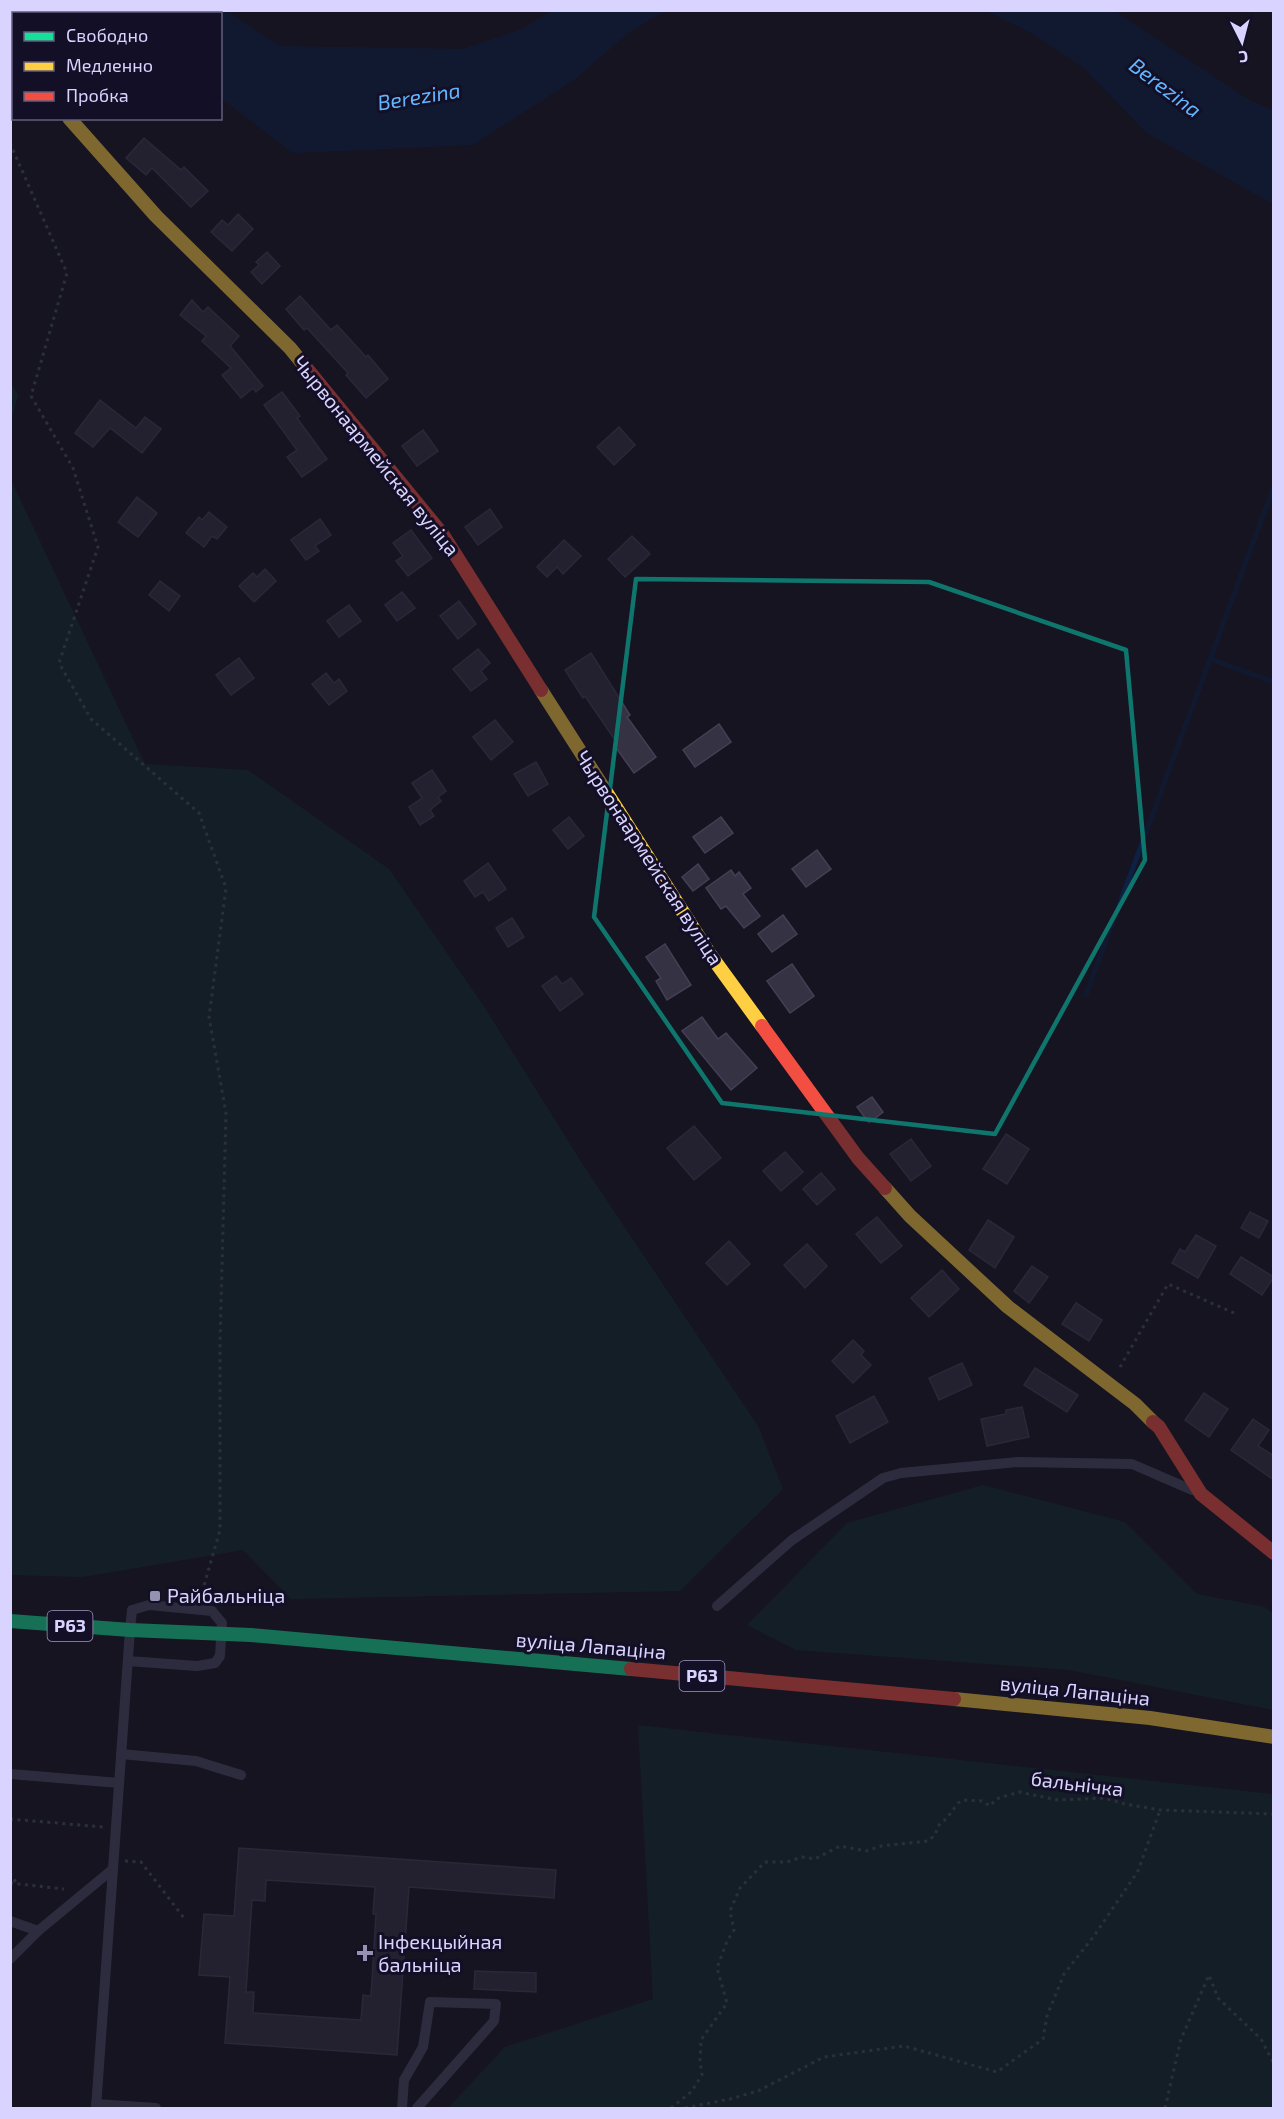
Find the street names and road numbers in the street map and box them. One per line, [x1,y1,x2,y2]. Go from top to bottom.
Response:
street label: Чырвонаармейская вуліца [288,350,465,561]
street label: Чырвонаармейская вуліца [571,746,728,970]
road number: Р63 [48,1611,92,1641]
street label: вуліца Лапаціна [515,1626,667,1665]
road number: Р63 [680,1661,724,1691]
street label: вуліца Лапаціна [999,1670,1151,1711]
street label: бальнічка [1029,1765,1125,1801]

